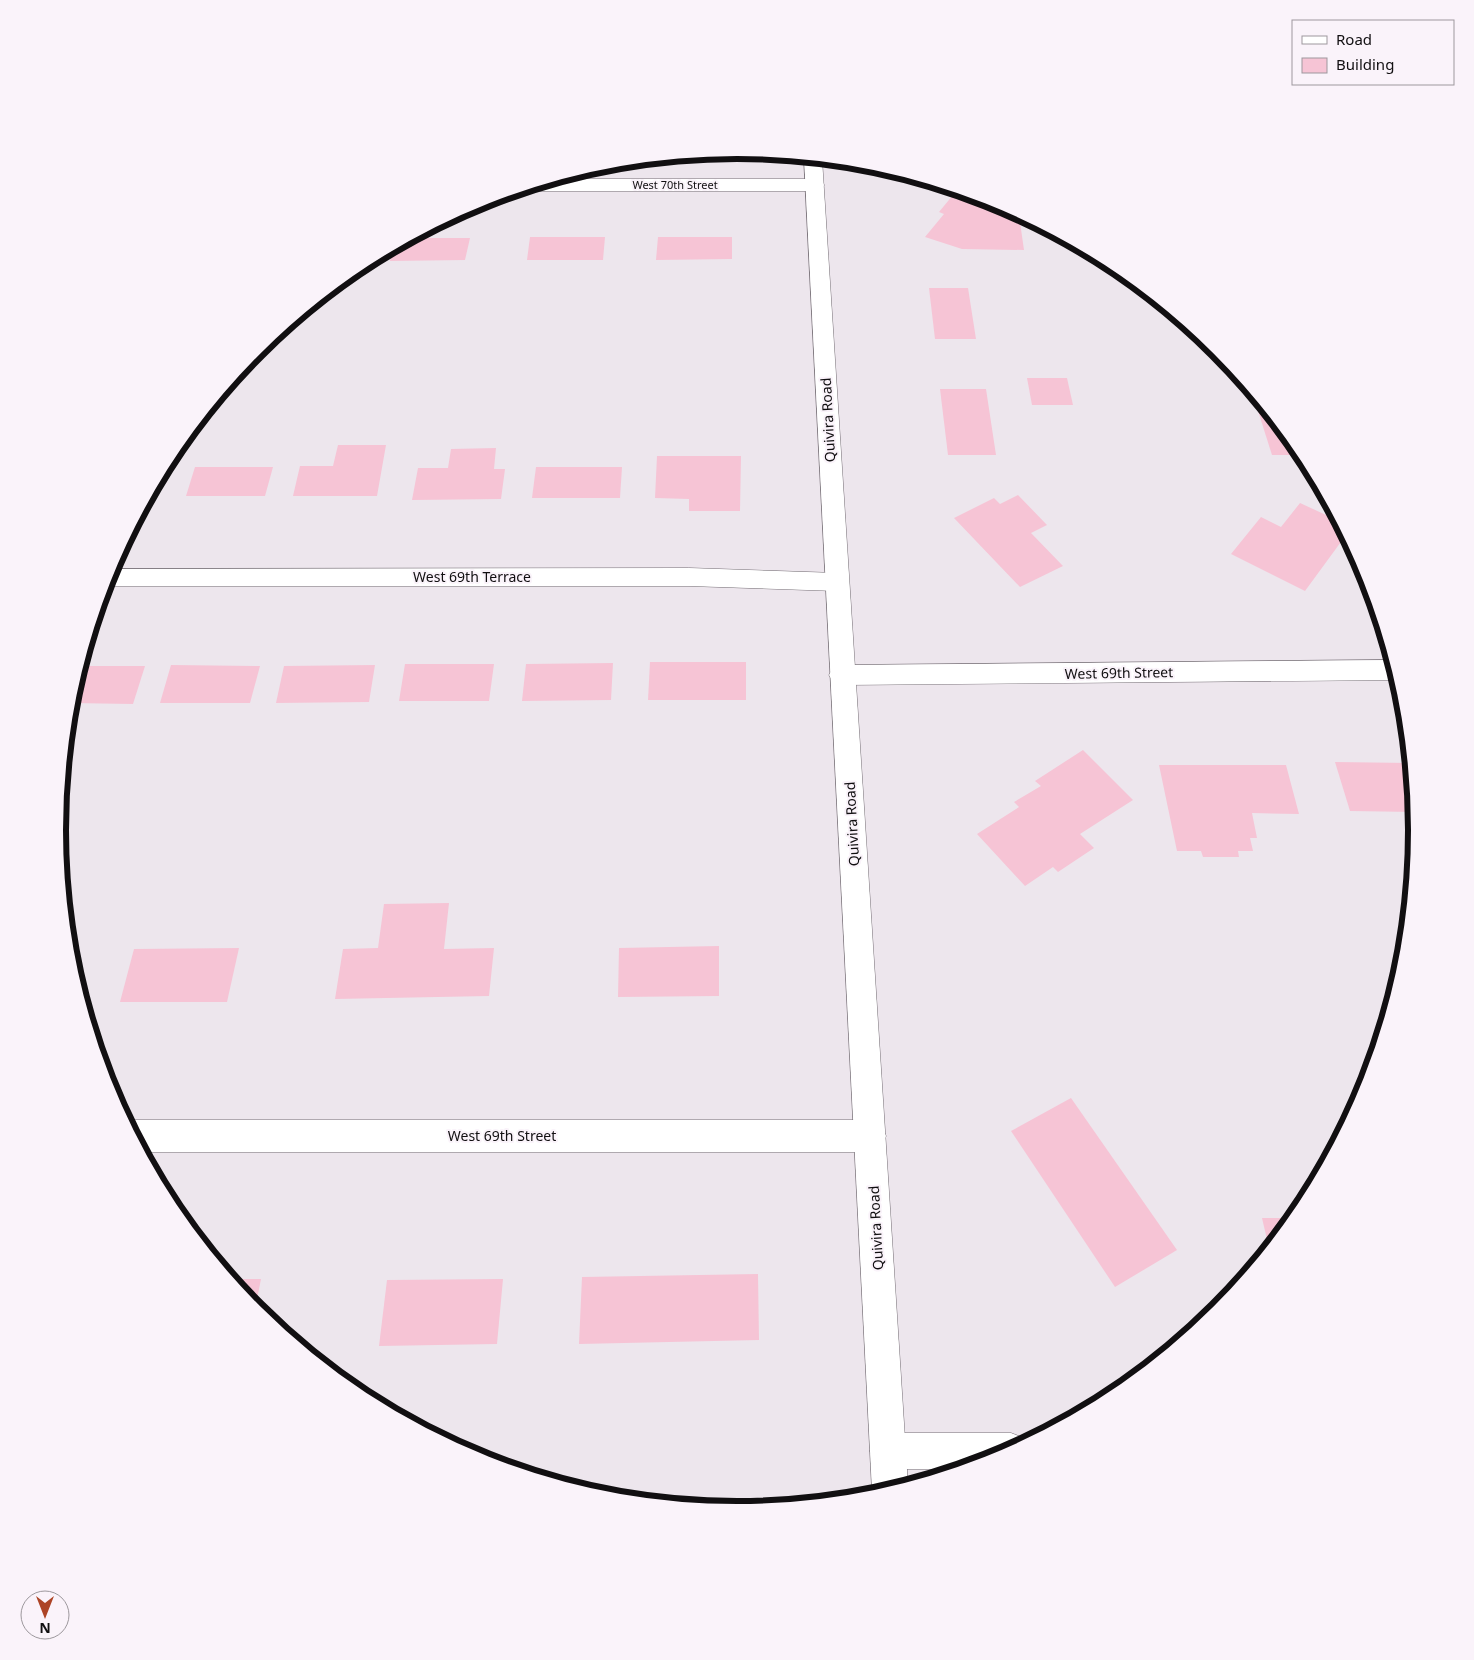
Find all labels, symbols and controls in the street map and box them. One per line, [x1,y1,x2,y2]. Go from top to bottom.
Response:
legend [1292,20,1454,85]
text: Road [1336,29,1372,49]
text: Building [1336,54,1394,74]
street label: West 70th Street [632,177,718,192]
street label: Quivira Road [816,377,839,463]
street label: West 69th Terrace [413,567,531,586]
street label: West 69th Street [1065,662,1173,683]
street label: Quivira Road [840,781,863,867]
street label: West 69th Street [448,1126,556,1145]
street label: Quivira Road [864,1185,887,1271]
north arrow [20,1590,70,1640]
text: N [39,1619,51,1638]

